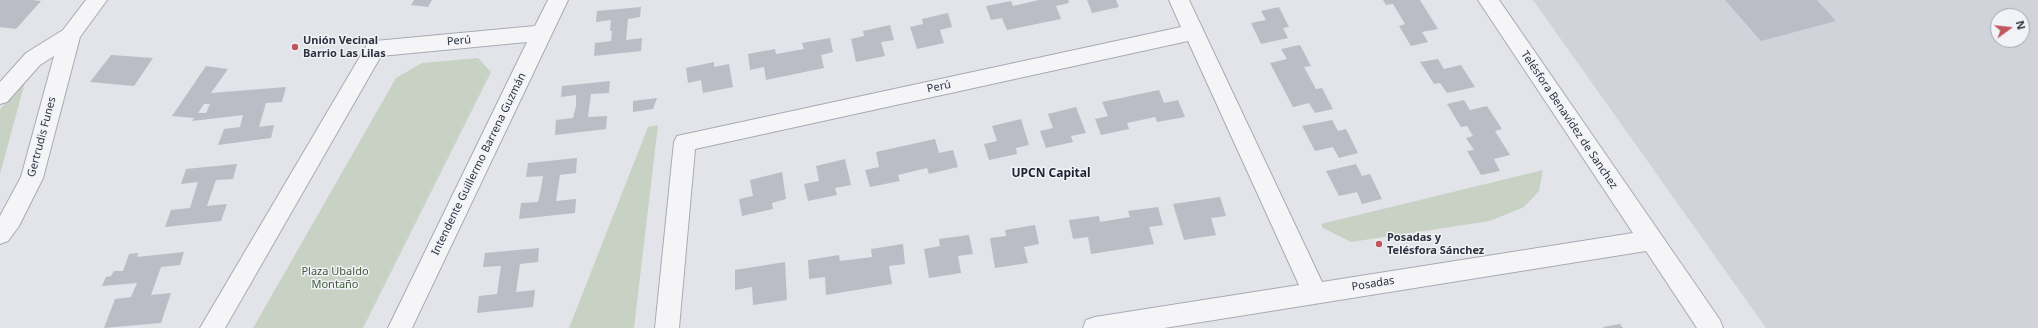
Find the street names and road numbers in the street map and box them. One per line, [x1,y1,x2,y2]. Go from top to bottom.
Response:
street label: Perú [446,33,472,49]
street label: Telésfora Benavídez de Sanchez [1518,49,1620,191]
street label: Intendente Guillermo Barrena Guzmán [429,70,529,258]
street label: Perú [926,78,952,96]
street label: Gertrudis Funes [25,95,59,179]
street label: Posadas [1351,274,1395,294]

